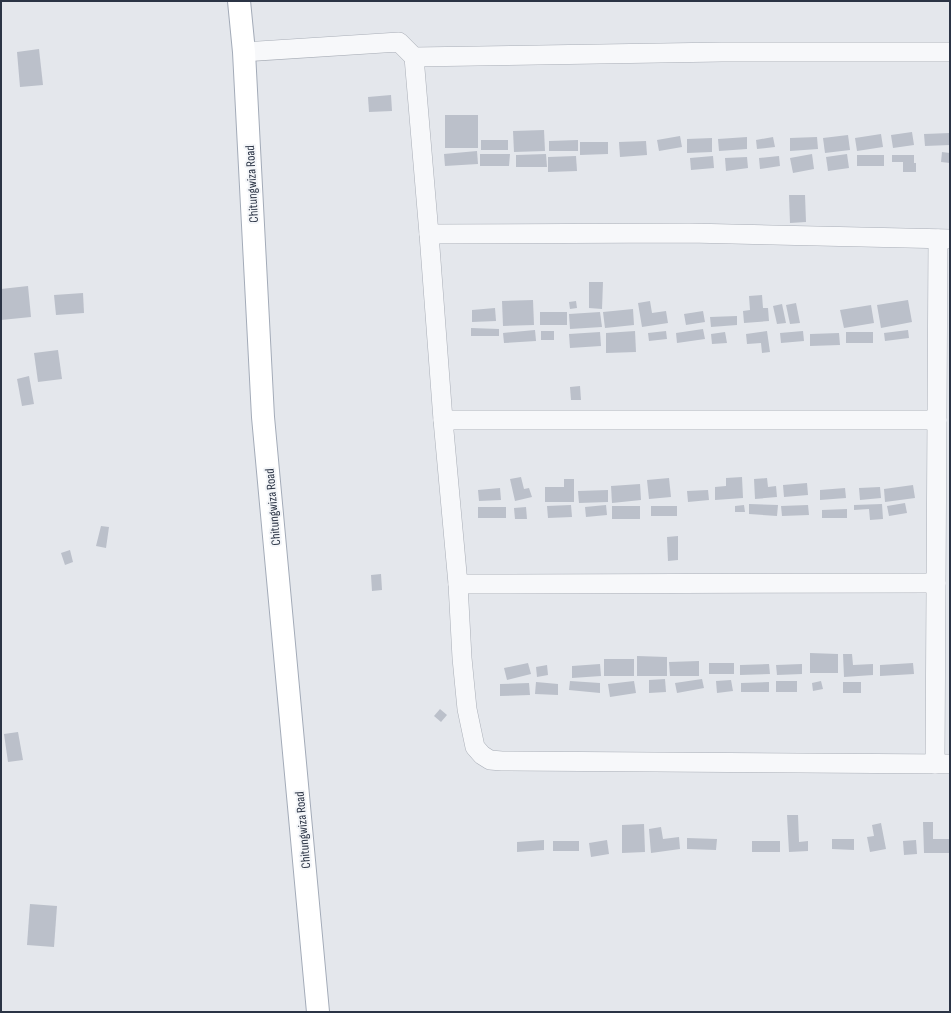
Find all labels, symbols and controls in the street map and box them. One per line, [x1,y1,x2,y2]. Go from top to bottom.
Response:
street label: Chitungwiza Road [242,145,262,223]
street label: Chitungwiza Road [262,468,284,546]
street label: Chitungwiza Road [292,791,314,869]

